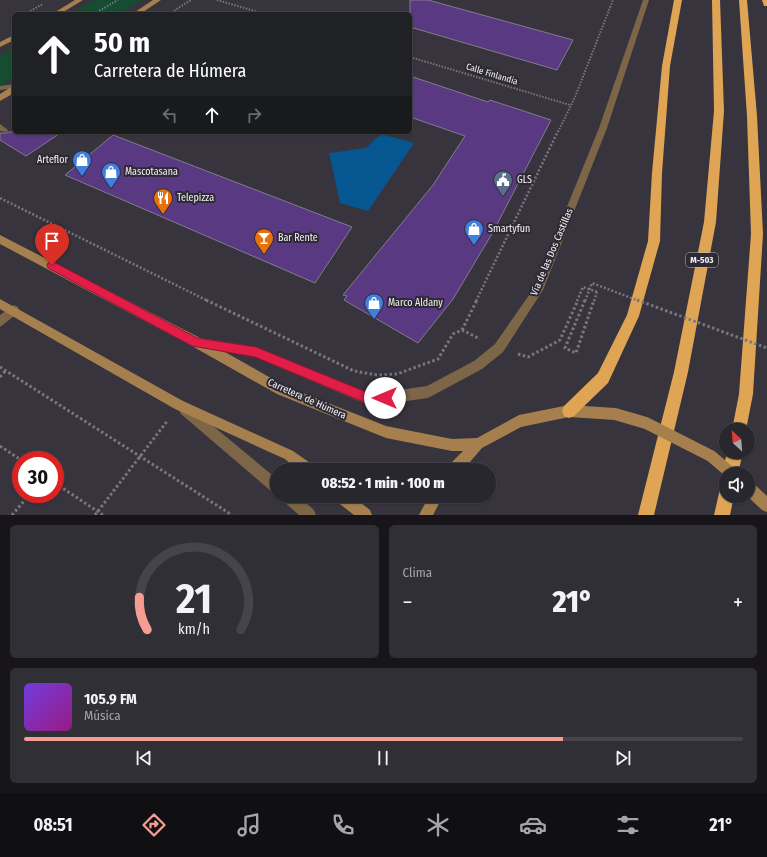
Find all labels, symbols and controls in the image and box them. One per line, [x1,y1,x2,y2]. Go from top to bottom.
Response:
text: 50 m [94,26,150,59]
icon: ahead [28,28,80,80]
text: Carretera de Húmera [94,60,246,82]
street label: Calle Finlandia [465,61,520,87]
icon: left [159,104,181,126]
icon: ahead [201,104,223,126]
icon: right [243,104,265,126]
shop icon: Arteflor [71,149,93,177]
place label: Arteflor [37,154,68,166]
shop icon: Mascotasana [100,161,122,189]
place label: Mascotasana [125,166,178,178]
public building icon: GLS [492,169,514,197]
place label: GLS [517,174,532,186]
restaurant icon: Telepizza [152,187,174,215]
place label: Telepizza [177,192,214,204]
street label: Vía de las Dos Castillas [527,206,576,297]
shop icon: Smartyfun [463,218,485,246]
place label: Smartyfun [488,223,530,235]
pin [35,224,69,265]
bar icon: Bar Rente [253,227,275,255]
icon: arrive [41,230,63,252]
place label: Bar Rente [278,232,318,244]
road number: M-503 [686,253,718,267]
shop icon: Marco Aldany [363,292,385,320]
place label: Marco Aldany [388,297,443,309]
street label: Carretera de Húmera [266,375,349,422]
position arrow [364,377,406,419]
north arrow [719,423,755,459]
map controls [719,423,755,503]
speed limit sign: 30 [12,451,64,503]
button: sound [719,467,755,503]
text: 08:52 · 1 min · 100 m [321,474,445,492]
text: Clima [403,565,432,580]
text: 21 [175,573,212,623]
text: 21° [552,584,593,620]
text: − [403,589,412,616]
text: + [733,589,743,616]
text: km/h [178,620,210,637]
text: 105.9 FM [84,690,137,708]
text: Música [84,708,121,723]
icon: previous [133,747,155,769]
icon: pause [372,747,394,769]
icon: next [612,747,634,769]
icon: directions [140,811,168,839]
icon: music [235,811,263,839]
icon: phone [329,811,357,839]
icon: climate [424,811,452,839]
icon: car [519,811,547,839]
icon: filters [614,811,642,839]
text: 08:51 [33,814,73,836]
text: 21° [709,814,733,836]

